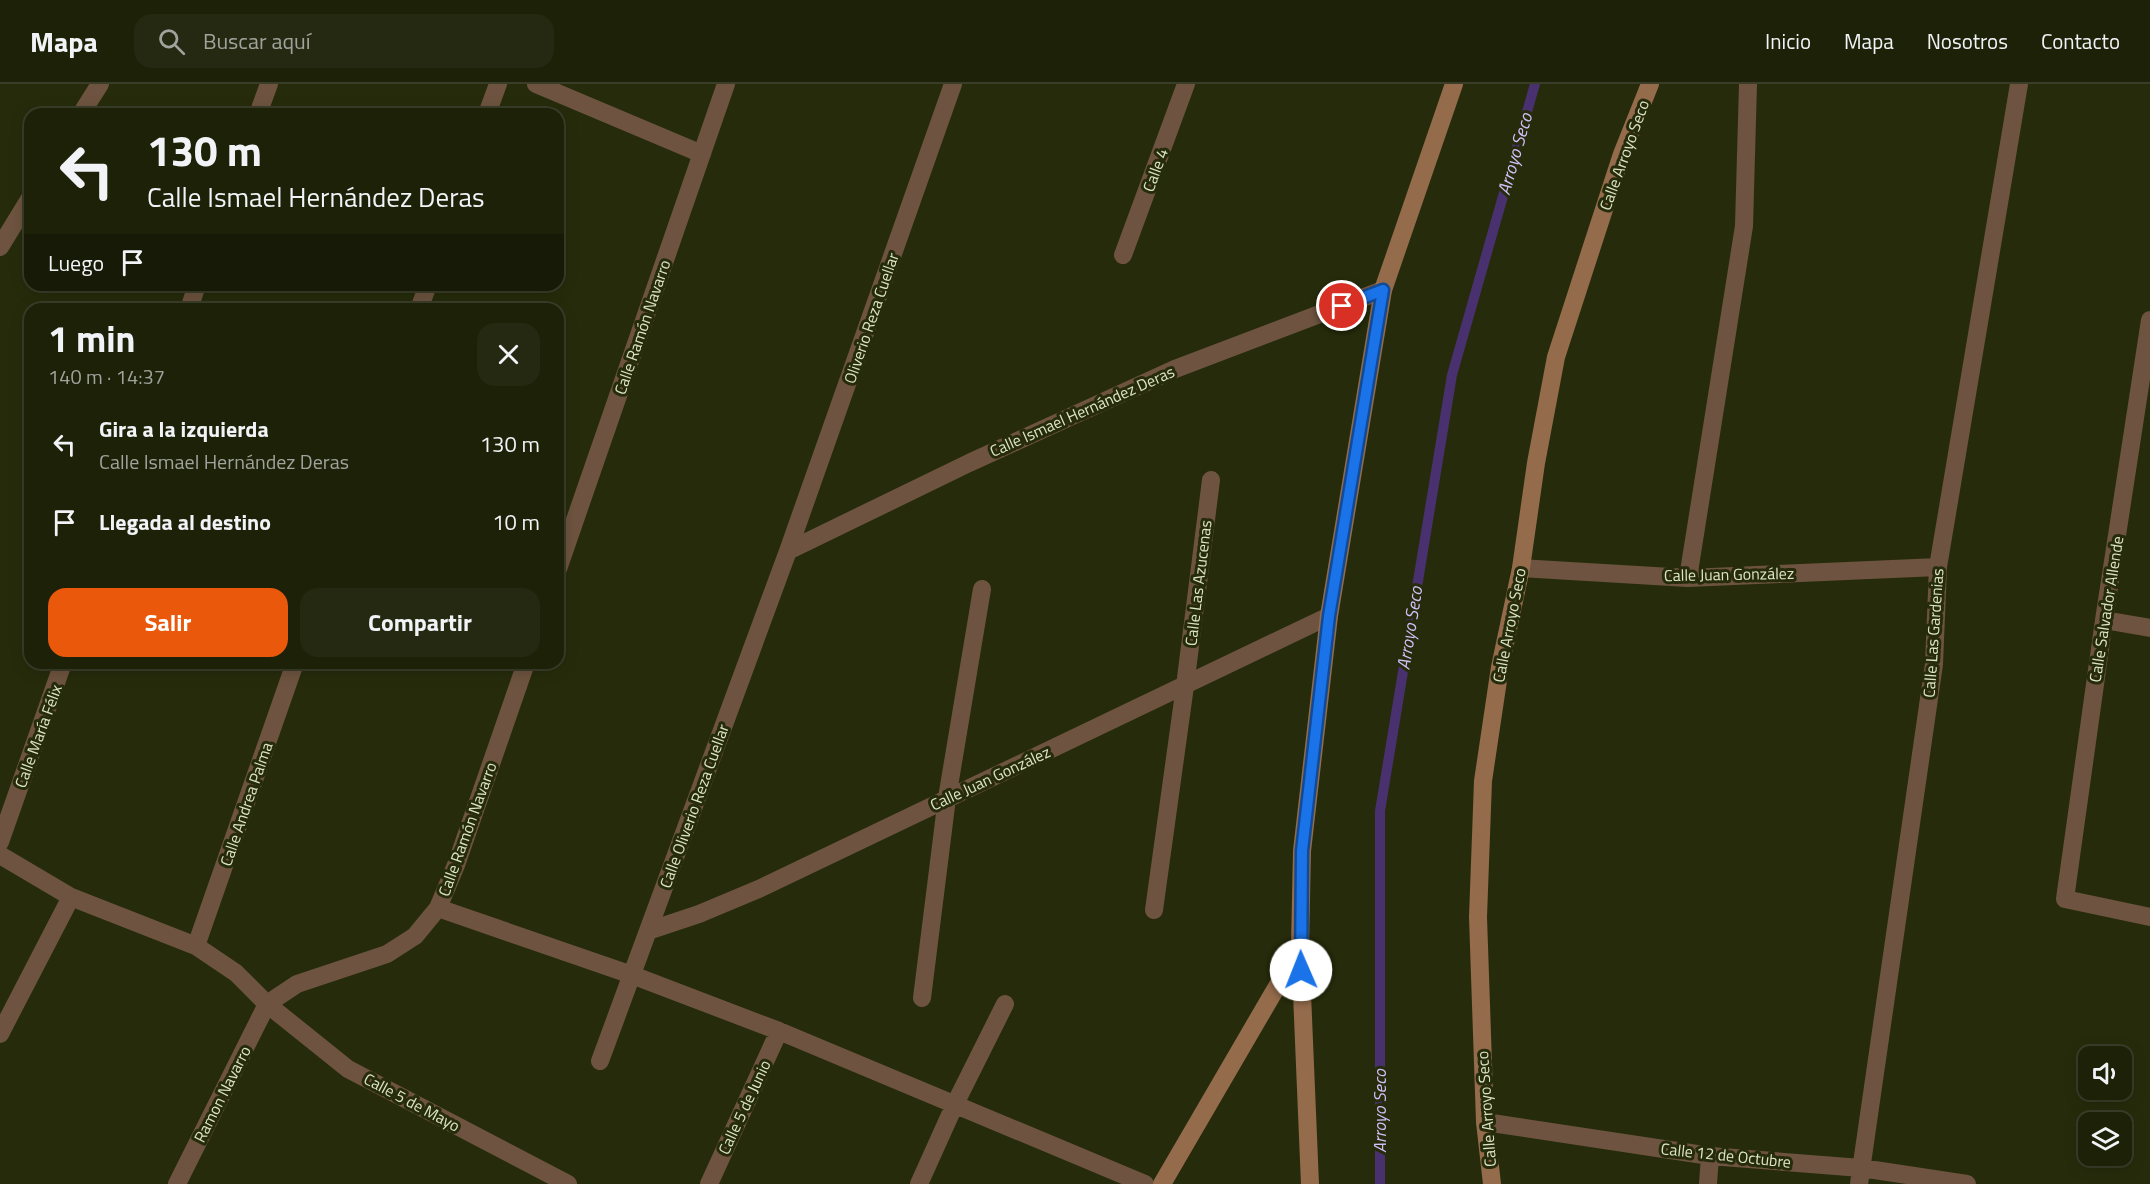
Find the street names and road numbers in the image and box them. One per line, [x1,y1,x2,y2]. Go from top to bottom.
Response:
street label: Calle Arroyo Seco [1593,96,1655,214]
street label: Calle 4 [1136,145,1174,195]
street label: Oliverio Reza Cuellar [837,249,905,387]
street label: Calle Ramón Navarro [608,256,676,398]
street label: Calle Ismael Hernández Deras [986,359,1178,463]
street label: Calle Las Azucenas [1178,519,1218,647]
street label: Calle Salvador Allende [2083,534,2129,684]
street label: Calle Juan González [1664,561,1794,587]
street label: Calle Arroyo Seco [1486,566,1532,684]
street label: Calle Las Gardenias [1917,567,1949,699]
street label: Calle María Félix [8,681,68,791]
street label: Calle Oliverio Reza Cuellar [653,720,735,891]
street label: Calle Andrea Palma [214,739,278,869]
street label: Calle Juan González [926,740,1054,816]
street label: Calle Ramón Navarro [432,759,502,899]
street label: Ramon Navarro [187,1042,257,1146]
street label: Calle Arroyo Seco [1470,1050,1502,1168]
street label: Calle 5 de Junio [712,1056,776,1158]
street label: Calle 5 de Mayo [360,1067,464,1137]
street label: Calle 12 de Octubre [1660,1136,1792,1174]

